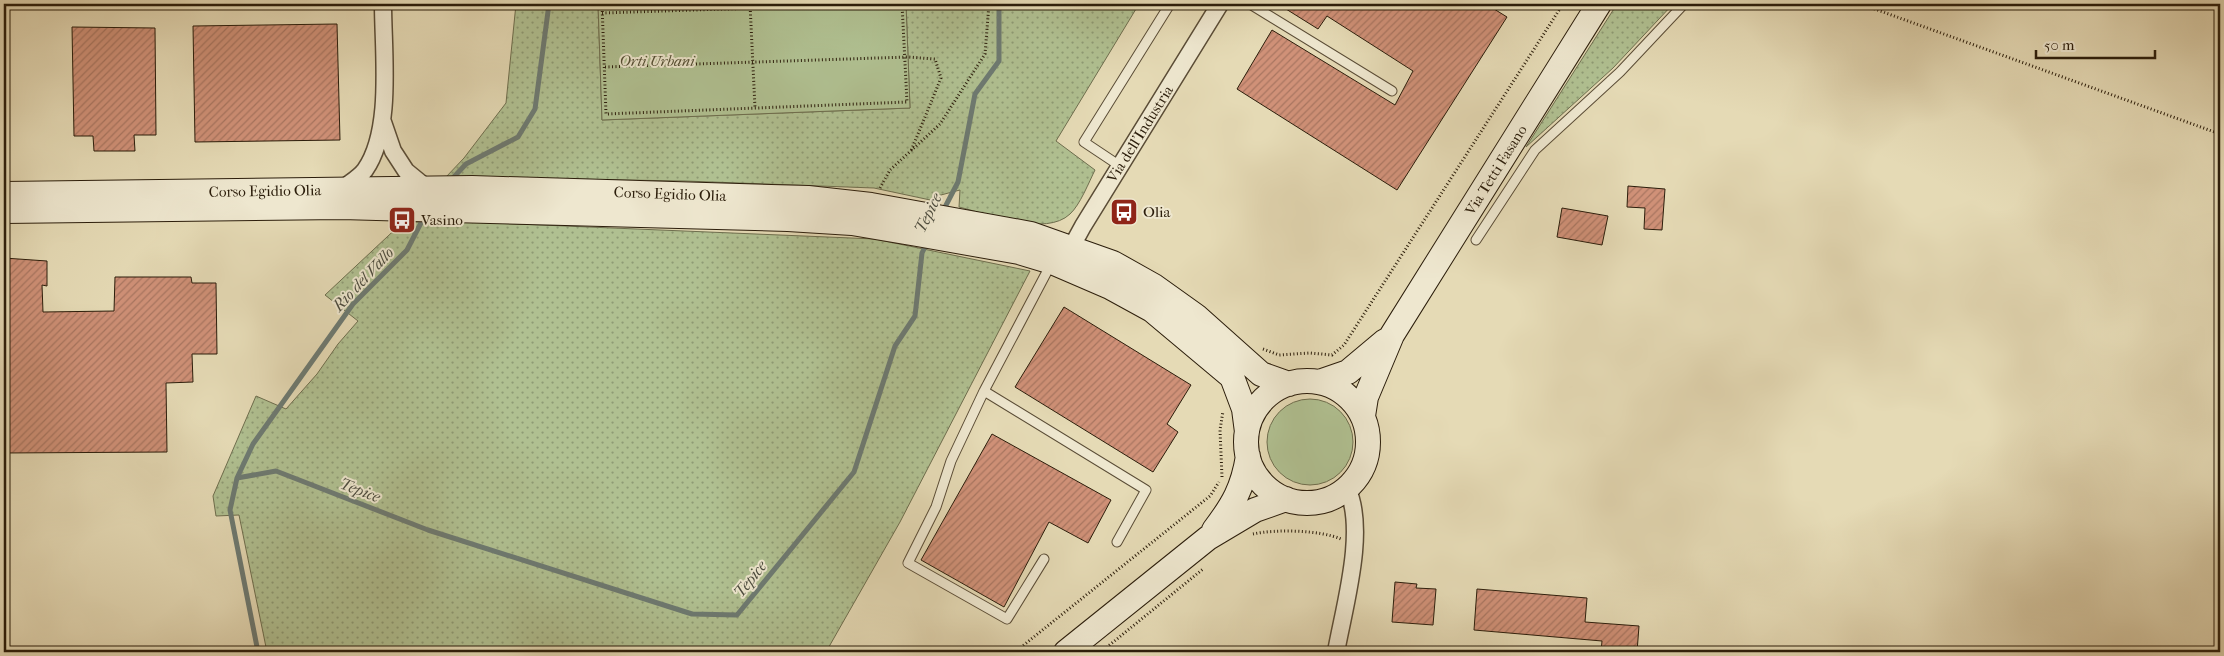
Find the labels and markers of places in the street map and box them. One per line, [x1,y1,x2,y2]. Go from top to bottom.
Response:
bus stop icon: Olia [1109,197,1139,227]
place label: Olia [1143,203,1171,221]
bus stop icon: Vasino [387,205,417,235]
place label: Vasino [420,211,463,229]

